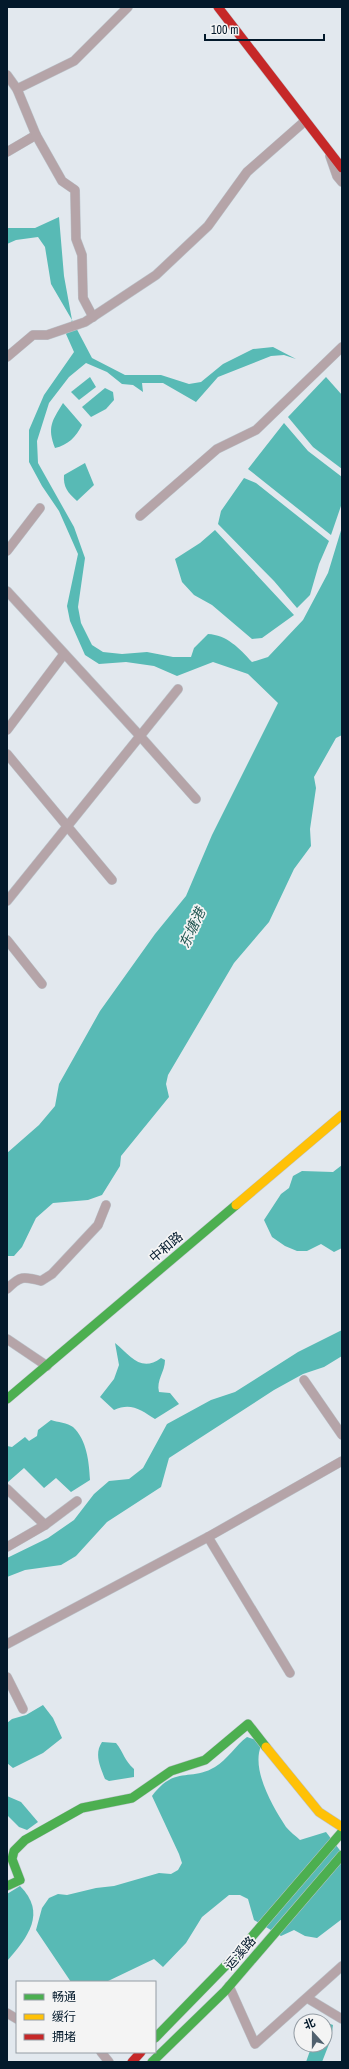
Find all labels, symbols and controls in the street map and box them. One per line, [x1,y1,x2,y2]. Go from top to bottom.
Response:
scale bar [205,16,324,42]
text: 100 m [211,22,238,38]
water label: 东塘港 [175,903,210,951]
street label: 中和路 [146,1228,186,1266]
street label: 运溪路 [221,1933,259,1973]
legend [16,1981,156,2053]
text: 畅通 [52,1989,76,2005]
text: 缓行 [52,2009,76,2025]
north arrow [293,2013,333,2053]
text: 北 [302,2015,317,2032]
text: 拥堵 [52,2029,76,2045]

